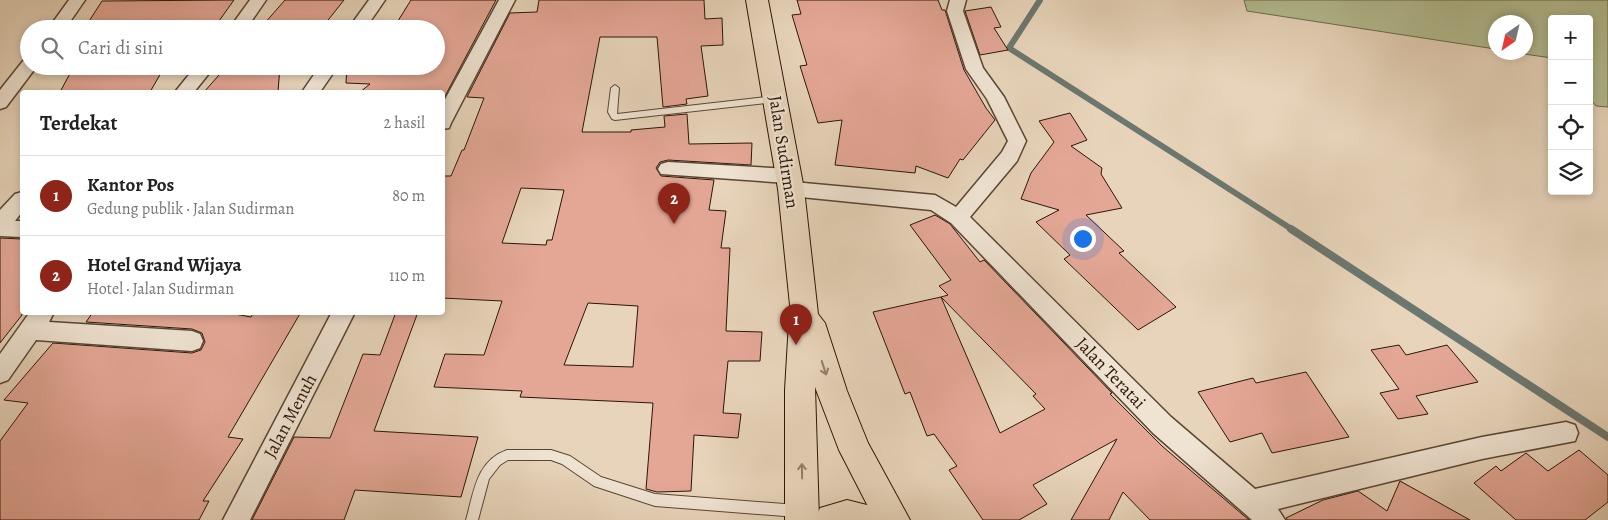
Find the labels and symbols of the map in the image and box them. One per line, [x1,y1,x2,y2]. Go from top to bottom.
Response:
north arrow [1488,15,1533,60]
street label: Jalan Sudirman [763,94,805,210]
pin: 2 [658,183,690,224]
your location [1070,226,1096,252]
pin: 1 [780,304,812,345]
street label: Jalan Teratai [1071,332,1151,414]
one-way arrow [820,359,830,375]
street label: Jalan Menuh [258,369,322,462]
one-way arrow [797,464,807,480]

